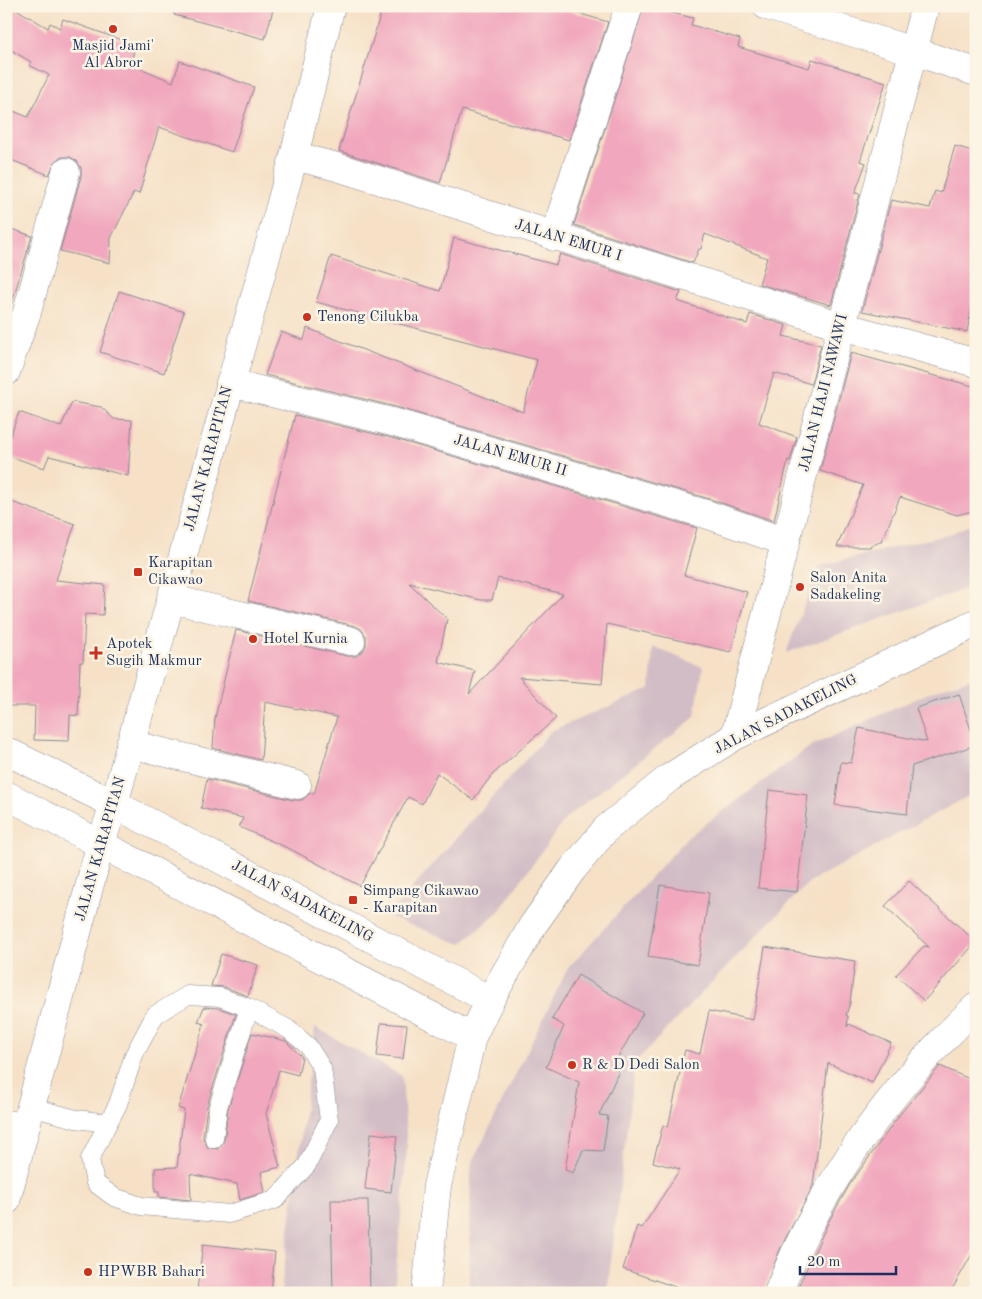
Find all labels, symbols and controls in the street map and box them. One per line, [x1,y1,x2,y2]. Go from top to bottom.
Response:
marker: Masjid Jami' Al Abror [107,23,119,35]
place label: Masjid Jami' Al Abror [72,39,154,71]
street label: JALAN EMUR I [513,218,624,264]
place label: Tenong Cilukba [317,310,419,325]
marker: Tenong Cilukba [301,311,313,323]
street label: JALAN HAJI NAWAWI [797,312,851,474]
street label: JALAN KARAPITAN [182,384,236,533]
street label: JALAN EMUR II [452,433,568,479]
place label: Karapitan Cikawao [148,556,213,588]
marker: Karapitan Cikawao [132,566,144,578]
place label: Salon Anita Sadakeling [810,571,887,603]
marker: Salon Anita Sadakeling [794,581,806,593]
place label: Hotel Kurnia [263,632,348,647]
marker: Hotel Kurnia [247,633,259,645]
place label: Apotek Sugih Makmur [106,637,202,669]
marker: Apotek Sugih Makmur [90,647,102,659]
street label: JALAN SADAKELING [712,672,860,758]
street label: JALAN KARAPITAN [73,775,129,923]
street label: JALAN SADAKELING [229,858,376,946]
place label: Simpang Cikawao - Karapitan [363,884,479,916]
marker: Simpang Cikawao - Karapitan [347,894,359,906]
place label: R & D Dedi Salon [582,1058,700,1073]
marker: R & D Dedi Salon [566,1059,578,1071]
scale bar [800,1244,896,1276]
text: 20 m [807,1255,841,1270]
place label: HPWBR Bahari [98,1265,205,1280]
marker: HPWBR Bahari [82,1266,94,1278]

